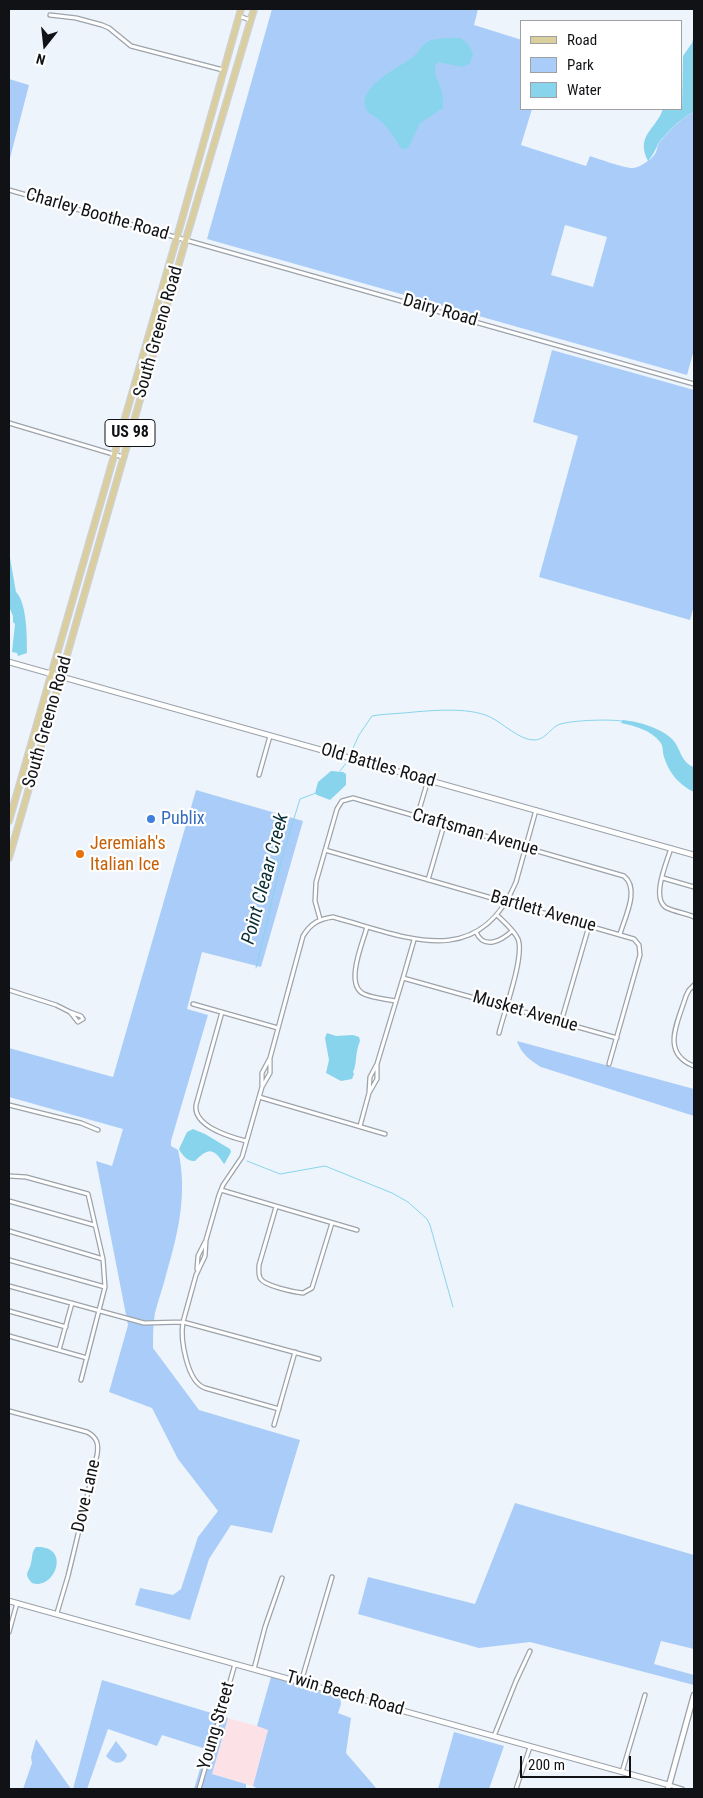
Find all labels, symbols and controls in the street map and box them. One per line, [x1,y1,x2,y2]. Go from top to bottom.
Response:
north arrow [20,20,70,70]
legend [520,20,683,110]
text: Road [567,31,597,49]
text: N [35,51,47,68]
text: Park [567,56,594,74]
text: Water [567,81,601,99]
street label: Charley Boothe Road [23,184,171,246]
street label: South Greeno Road [130,264,188,400]
street label: Dairy Road [400,290,480,332]
road number: US 98 [105,419,155,446]
street label: South Greeno Road [19,654,77,790]
street label: Old Battles Road [318,739,438,793]
street label: Craftsman Avenue [410,805,540,861]
place label: Publix [161,808,205,830]
water label: Point Cleaar Creek [238,811,294,947]
marker: Publix [145,813,157,825]
place label: Jeremiah's Italian Ice [90,833,166,876]
marker: Jeremiah's Italian Ice [74,848,86,860]
street label: Bartlett Avenue [488,887,598,937]
street label: Musket Avenue [470,987,580,1037]
street label: Dove Lane [68,1458,106,1534]
street label: Twin Beech Road [284,1667,406,1721]
street label: Young Street [194,1680,240,1772]
scale bar [523,1746,634,1778]
text: 200 m [528,1756,565,1774]

